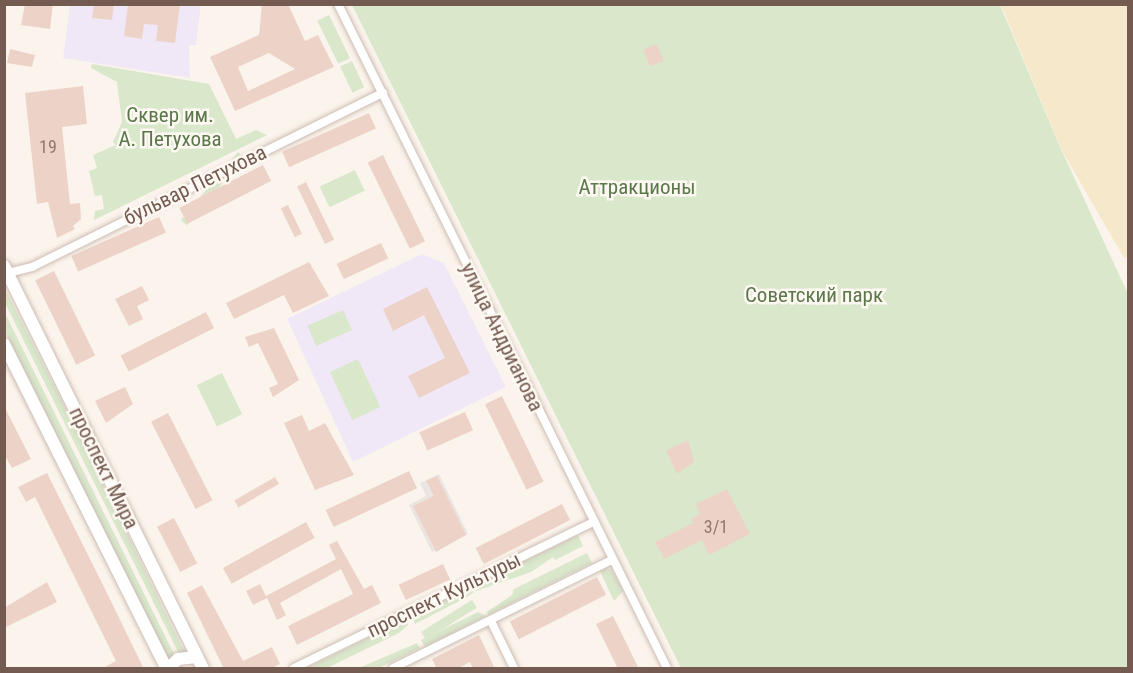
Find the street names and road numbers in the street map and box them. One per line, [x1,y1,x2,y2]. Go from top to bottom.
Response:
street label: бульвар Петухова [119,140,271,230]
street label: улица Андрианова [455,258,549,416]
street label: проспект Мира [64,403,144,533]
street label: проспект Культуры [363,547,525,643]

